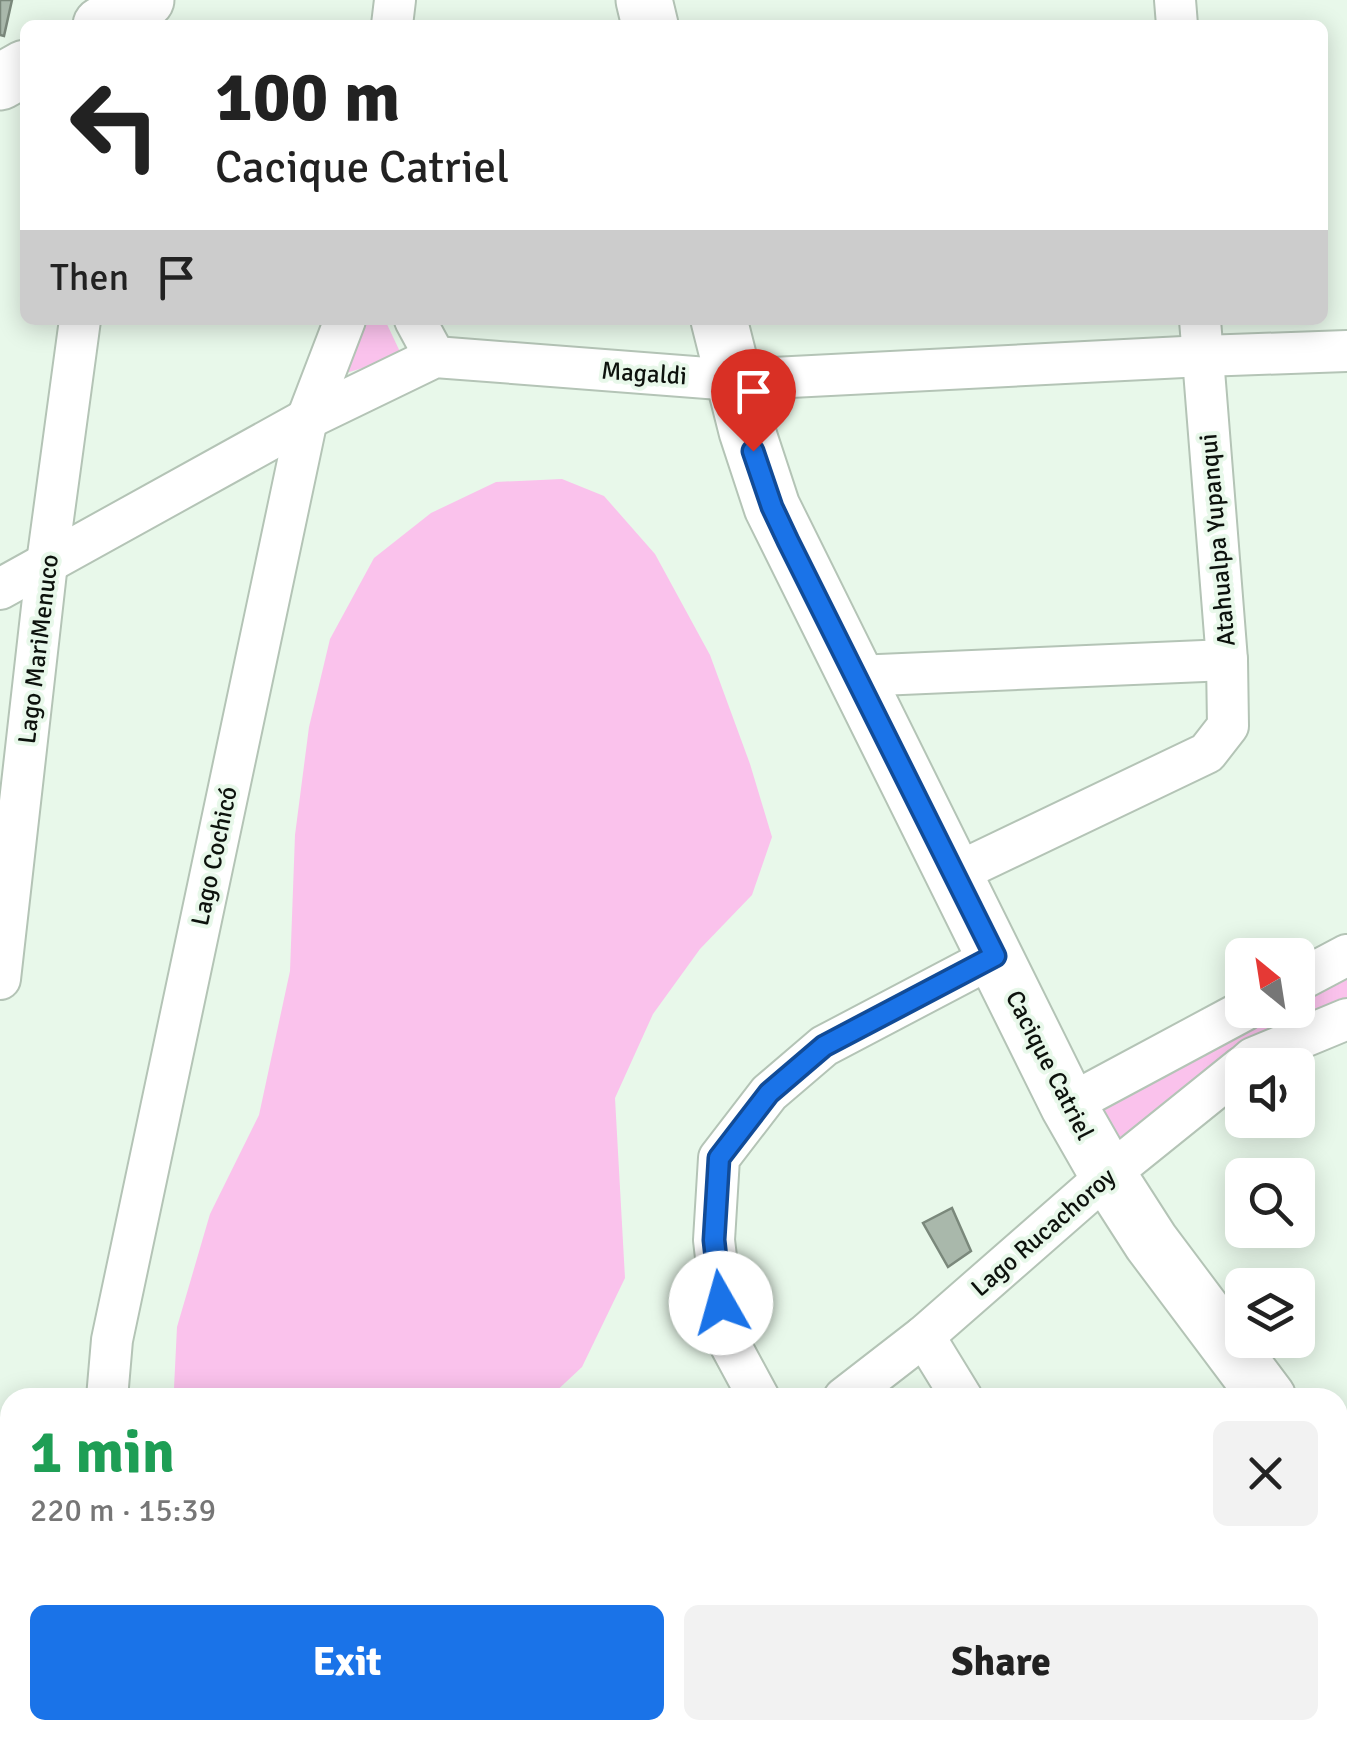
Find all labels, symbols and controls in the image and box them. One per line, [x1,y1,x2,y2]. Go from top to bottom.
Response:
text: 100 m [215,54,400,140]
icon: left [50,60,180,190]
text: Cacique Catriel [215,140,509,195]
icon: arrive [149,250,204,305]
text: Then [50,254,129,301]
pin [711,349,796,452]
street label: Magaldi [600,355,688,391]
icon: arrive [726,364,781,419]
street label: Atahualpa Yupanqui [1192,432,1242,648]
street label: Lago MariMenuco [11,552,65,746]
street label: Lago Cochicó [184,783,244,929]
north arrow [1225,938,1315,1028]
map controls [1225,938,1315,1358]
street label: Cacique Catriel [999,985,1101,1145]
button: sound [1225,1048,1315,1138]
button: search [1225,1158,1315,1248]
street label: Lago Rucachoroy [965,1161,1122,1303]
position arrow [669,1251,773,1355]
button: layers [1225,1268,1315,1358]
text: 1 min [30,1416,175,1490]
button: close [1213,1421,1318,1526]
text: 220 m · 15:39 [30,1491,216,1530]
button: Exit [30,1605,664,1720]
button: Share [684,1605,1318,1720]

